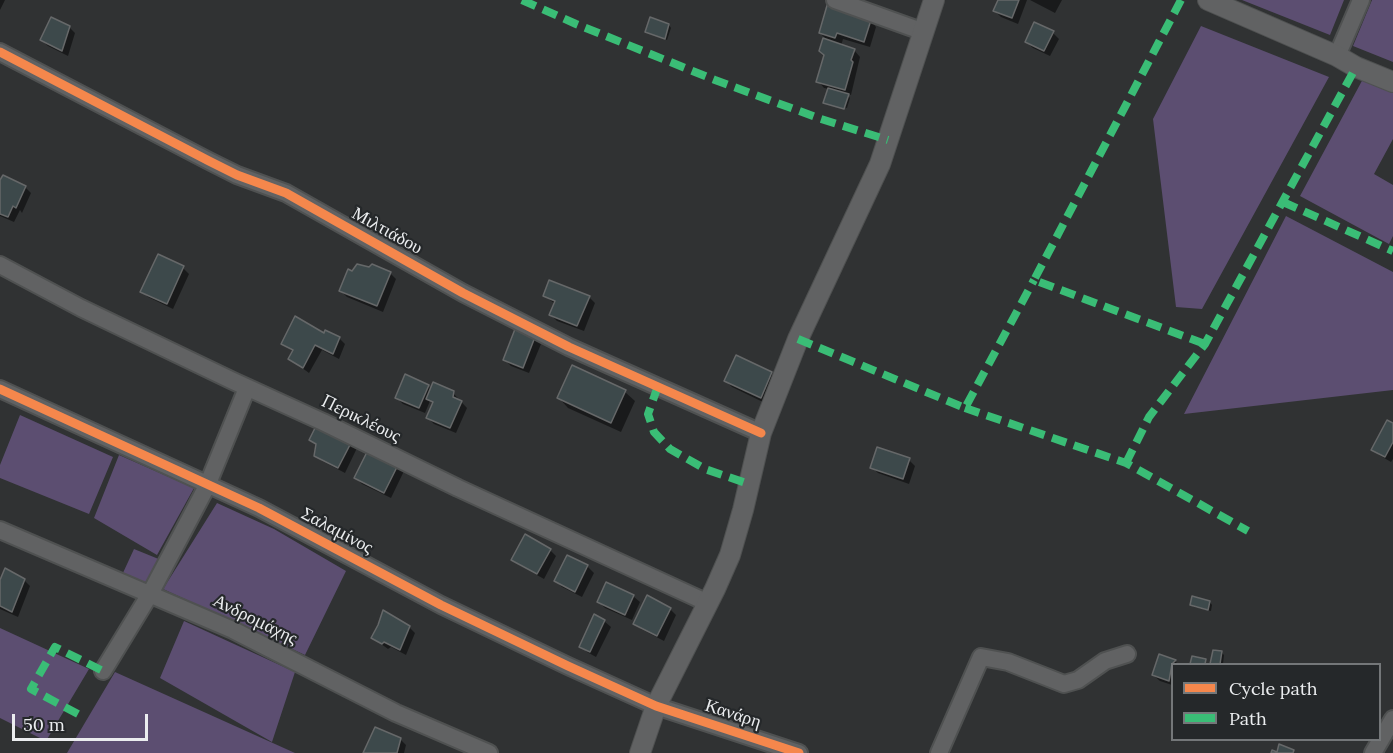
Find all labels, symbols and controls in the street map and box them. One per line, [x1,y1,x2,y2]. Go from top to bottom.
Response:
street label: Μιλτιάδου [348,203,426,259]
street label: Περικλέους [318,391,404,447]
street label: Σαλαμίνος [297,503,377,559]
street label: Ανδρομάχης [209,590,301,650]
legend [1171,663,1381,741]
text: Cycle path [1229,677,1318,700]
street label: Κανάρη [702,695,764,733]
scale bar [15,702,152,740]
text: Path [1229,707,1267,730]
text: 50 m [23,713,65,736]

